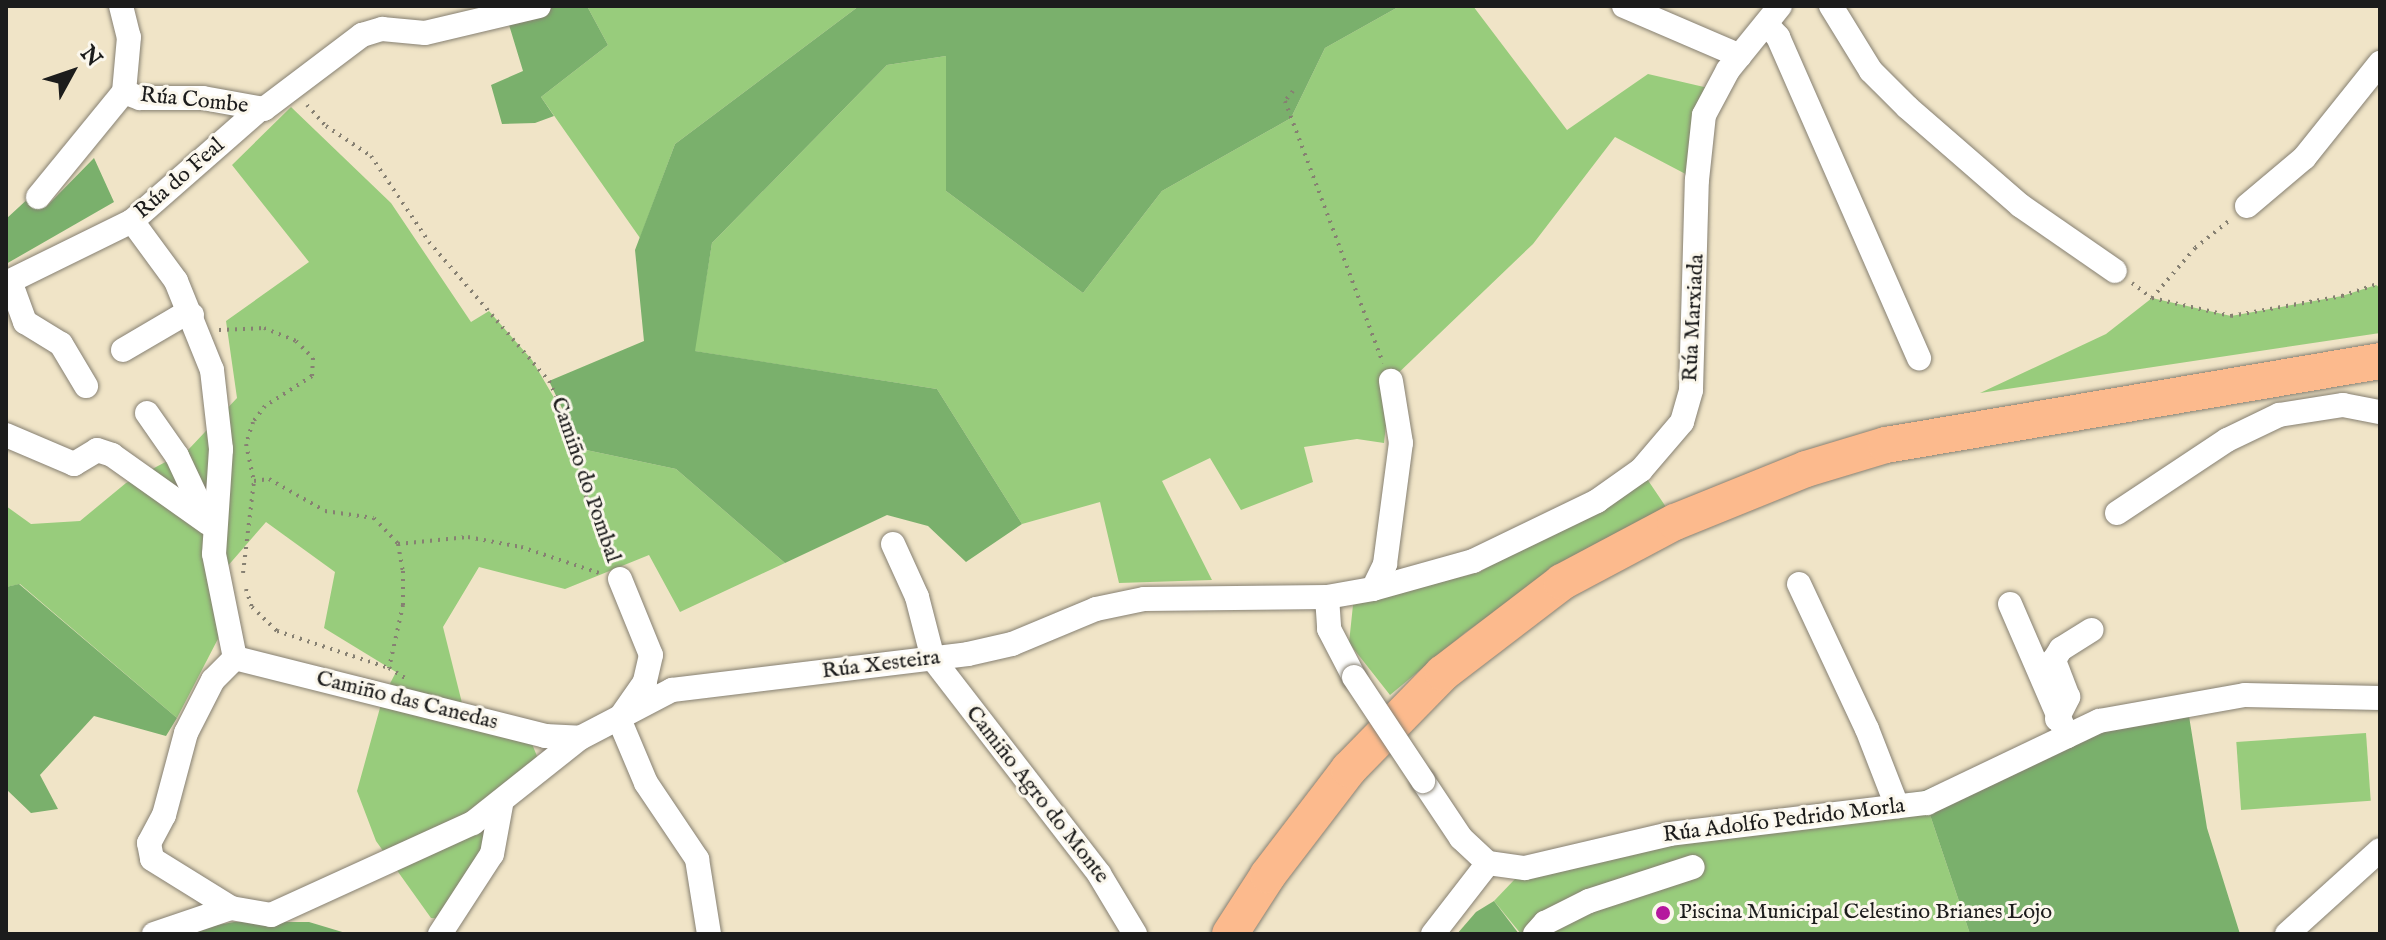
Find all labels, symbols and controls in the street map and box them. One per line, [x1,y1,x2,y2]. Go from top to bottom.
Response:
north arrow [32,32,112,112]
text: N [74,40,107,73]
street label: Rúa Combe [139,82,249,120]
street label: Rúa do Feal [130,133,230,225]
street label: Rúa Marxiada [1677,253,1711,383]
street label: Camiño do Pombal [544,394,626,566]
street label: Rúa Xesteira [820,645,942,685]
street label: Camiño das Canedas [313,666,501,736]
street label: Camiño Agro do Monte [960,701,1114,889]
street label: Rúa Adolfo Pedrido Morla [1661,793,1907,849]
place label: Piscina Municipal Celestino Brianes Lojo [1679,900,2052,926]
marker: Piscina Municipal Celestino Brianes Lojo [1654,904,1672,922]

